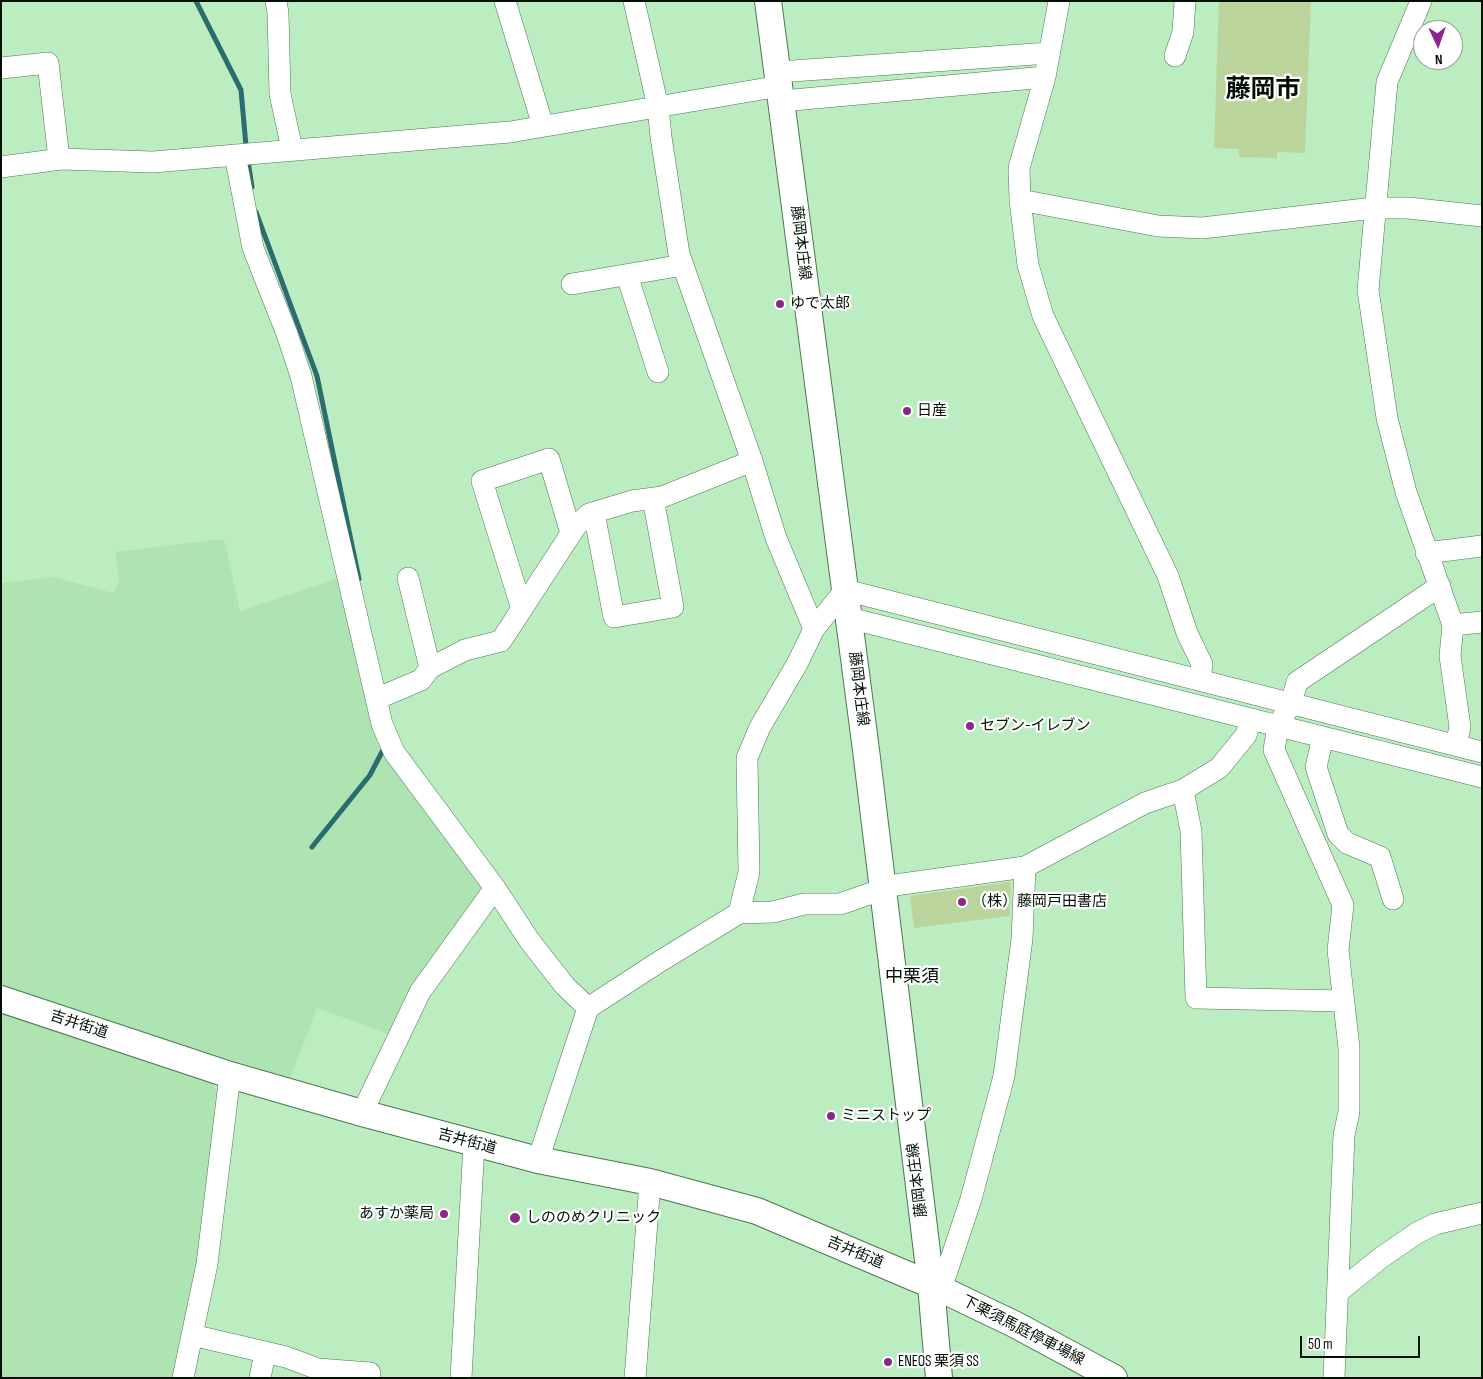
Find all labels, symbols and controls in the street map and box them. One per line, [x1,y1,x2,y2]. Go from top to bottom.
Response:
north arrow [1413,20,1463,70]
text: N [1435,51,1443,68]
district label: 藤岡市 [1226,76,1300,106]
street label: 藤岡本庄線 [786,205,814,281]
place label: ゆで太郎 [790,295,850,313]
marker: ゆで太郎 [774,298,786,310]
place label: 日産 [917,402,947,420]
marker: 日産 [901,405,913,417]
street label: 藤岡本庄線 [844,651,872,727]
place label: セブン-イレブン [980,717,1091,735]
marker: セブン-イレブン [964,720,976,732]
place label: （株）藤岡戸田書店 [972,893,1107,911]
marker: （株）藤岡戸田書店 [956,896,968,908]
district label: 中栗須 [885,966,939,988]
street label: 吉井街道 [48,1007,110,1043]
place label: ミニストップ [841,1107,931,1125]
marker: ミニストップ [825,1110,837,1122]
street label: 吉井街道 [436,1126,498,1158]
street label: 藤岡本庄線 [904,1142,932,1218]
place label: あすか薬局 [359,1205,434,1223]
marker: あすか薬局 [438,1208,450,1220]
place label: しののめクリニック [526,1209,661,1227]
marker: しののめクリニック [508,1211,522,1225]
street label: 吉井街道 [824,1233,886,1273]
street label: 下栗須馬庭停車場線 [959,1292,1087,1370]
scale bar [1303,1326,1423,1358]
text: 50 m [1308,1335,1333,1354]
place label: ENEOS 栗須 SS [898,1353,979,1371]
marker: ENEOS 栗須 SS [882,1356,894,1368]

